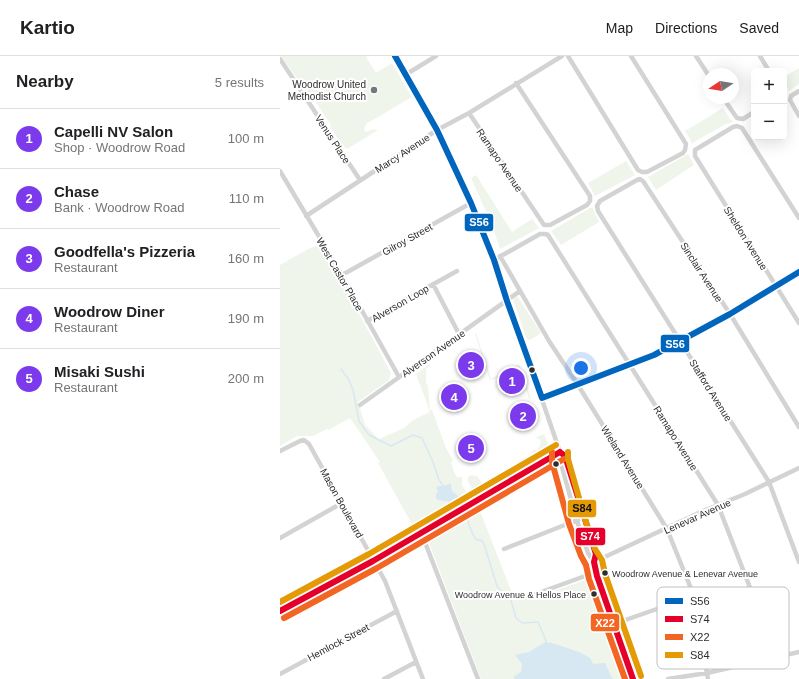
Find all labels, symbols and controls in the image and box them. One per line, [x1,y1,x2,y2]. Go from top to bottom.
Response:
text: Kartio [20,17,75,38]
text: Map [606,20,633,36]
text: Directions [655,20,717,36]
text: Saved [739,20,779,36]
north arrow [703,68,739,104]
map controls [751,68,787,140]
button: + [751,68,787,104]
text: Nearby [16,72,74,91]
text: 5 results [215,75,264,90]
place label: Woodrow United Methodist Church [288,79,366,102]
marker: Woodrow United Methodist Church [369,85,379,95]
button: − [751,104,787,140]
street label: Venus Place [313,113,353,166]
text: Capelli NV Salon [54,123,173,140]
street label: Ramapo Avenue [474,127,525,194]
text: 1 [25,131,33,146]
text: 100 m [228,131,264,146]
street label: Marcy Avenue [373,131,432,175]
text: Shop · Woodrow Road [54,140,185,155]
text: Chase [54,183,99,200]
text: 2 [25,191,33,206]
text: 110 m [229,191,264,206]
text: Bank · Woodrow Road [54,200,185,215]
street label: Sheldon Avenue [722,205,770,272]
line badge: S56 [464,213,494,232]
text: S56 [469,216,489,228]
street label: Gilroy Street [380,221,434,258]
street label: West Castor Place [314,236,365,313]
street label: Sinclair Avenue [678,240,725,304]
text: Goodfella's Pizzeria [54,243,195,260]
text: 3 [25,251,33,266]
text: 160 m [228,251,264,266]
text: Restaurant [54,260,118,275]
street label: Alverson Loop [370,282,431,324]
text: Woodrow Diner [54,303,165,320]
text: 4 [25,311,33,326]
text: 190 m [228,311,264,326]
text: Restaurant [54,320,118,335]
street label: Alverson Avenue [399,327,467,379]
line badge: S56 [660,334,690,353]
text: S56 [665,338,685,350]
pin: 3 [458,350,484,380]
street label: Stafford Avenue [687,357,734,424]
your location [571,358,591,378]
text: Misaki Sushi [54,363,145,380]
unlabelled marker [527,365,537,375]
pin: 1 [499,366,525,396]
text: 5 [25,371,33,386]
text: 200 m [228,371,264,386]
text: Restaurant [54,380,118,395]
pin: 4 [441,382,467,412]
pin: 2 [510,401,536,431]
street label: Ramapo Avenue [651,404,700,473]
street label: Wieland Avenue [599,424,647,491]
pin: 5 [458,433,484,463]
unlabelled marker [551,459,561,469]
street label: Mason Boulevard [318,467,365,540]
street label: Lenevar Avenue [662,497,733,536]
line badge: S84 [567,499,597,518]
text: S84 [572,502,593,514]
line badge: S74 [575,527,606,546]
text: S74 [580,530,601,542]
marker: Woodrow Avenue & Lenevar Avenue [600,568,610,578]
place label: Woodrow Avenue & Lenevar Avenue [612,569,758,579]
legend [657,587,789,669]
marker: Woodrow Avenue & Hellos Place [589,589,599,599]
place label: Woodrow Avenue & Hellos Place [455,590,586,600]
text: S56 [690,595,710,607]
line badge: X22 [590,613,620,632]
text: S74 [690,613,710,625]
text: X22 [595,617,615,629]
street label: Hemlock Street [305,621,371,663]
text: X22 [690,631,710,643]
text: S84 [690,649,710,661]

